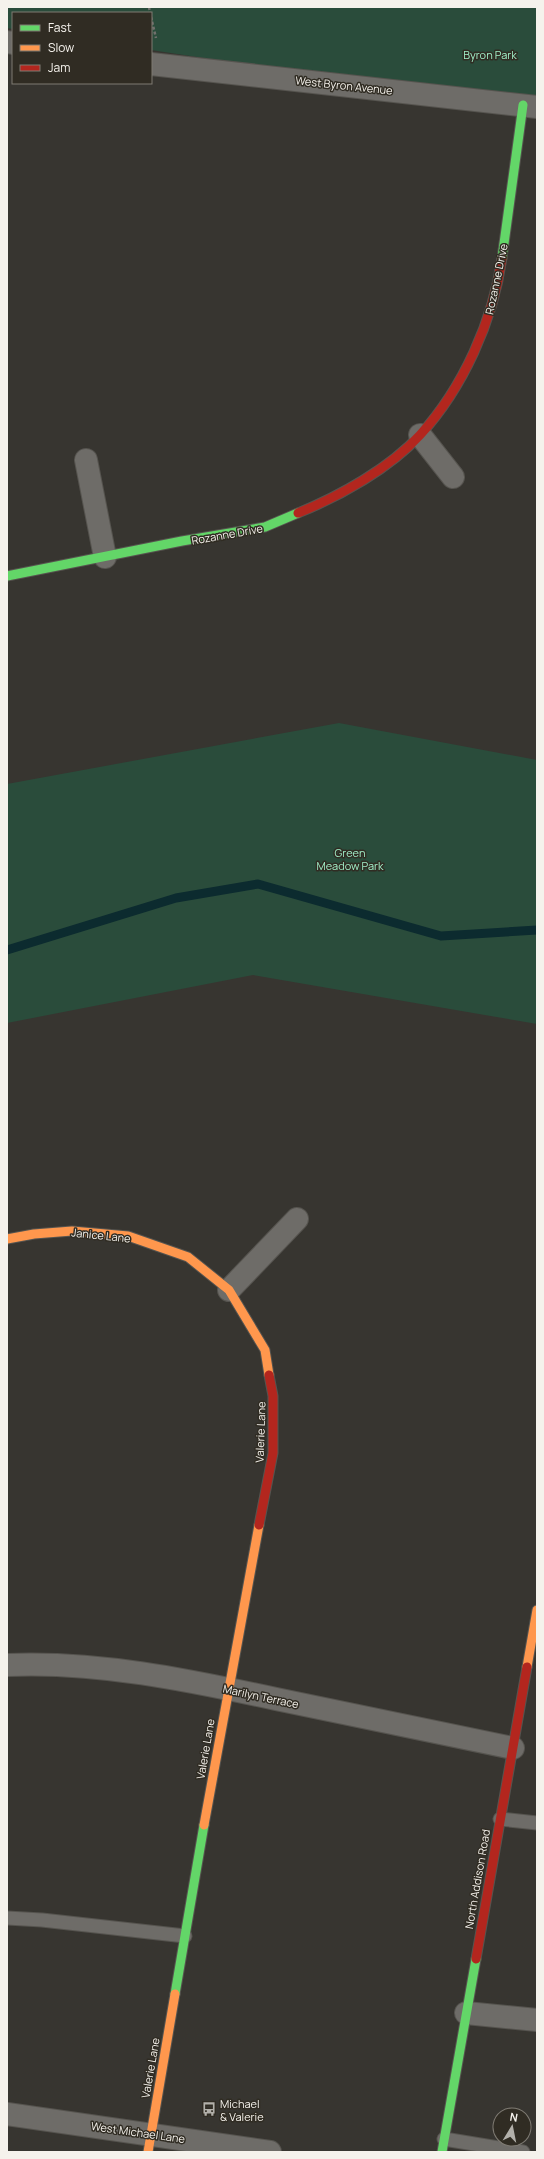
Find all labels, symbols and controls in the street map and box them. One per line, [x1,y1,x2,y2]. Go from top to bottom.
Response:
legend [12,12,152,84]
text: Fast [48,19,72,36]
text: Slow [48,39,74,56]
park label: Byron Park [463,47,517,62]
text: Jam [48,59,70,76]
street label: West Byron Avenue [295,72,394,98]
street label: Rozanne Drive [481,242,511,316]
street label: Rozanne Drive [190,520,264,548]
park label: Green Meadow Park [316,845,384,873]
street label: Janice Lane [71,1224,132,1246]
street label: Valerie Lane [251,1401,269,1463]
street label: Marilyn Terrace [222,1681,301,1711]
street label: Valerie Lane [192,1717,218,1780]
street label: North Addison Road [461,1828,493,1930]
street label: Valerie Lane [137,2036,163,2099]
place label: Michael & Valerie [220,2096,264,2124]
bus stop icon: Michael & Valerie [201,2101,217,2117]
north arrow [492,2107,532,2147]
text: N [509,2109,519,2125]
street label: West Michael Lane [90,2118,187,2146]

